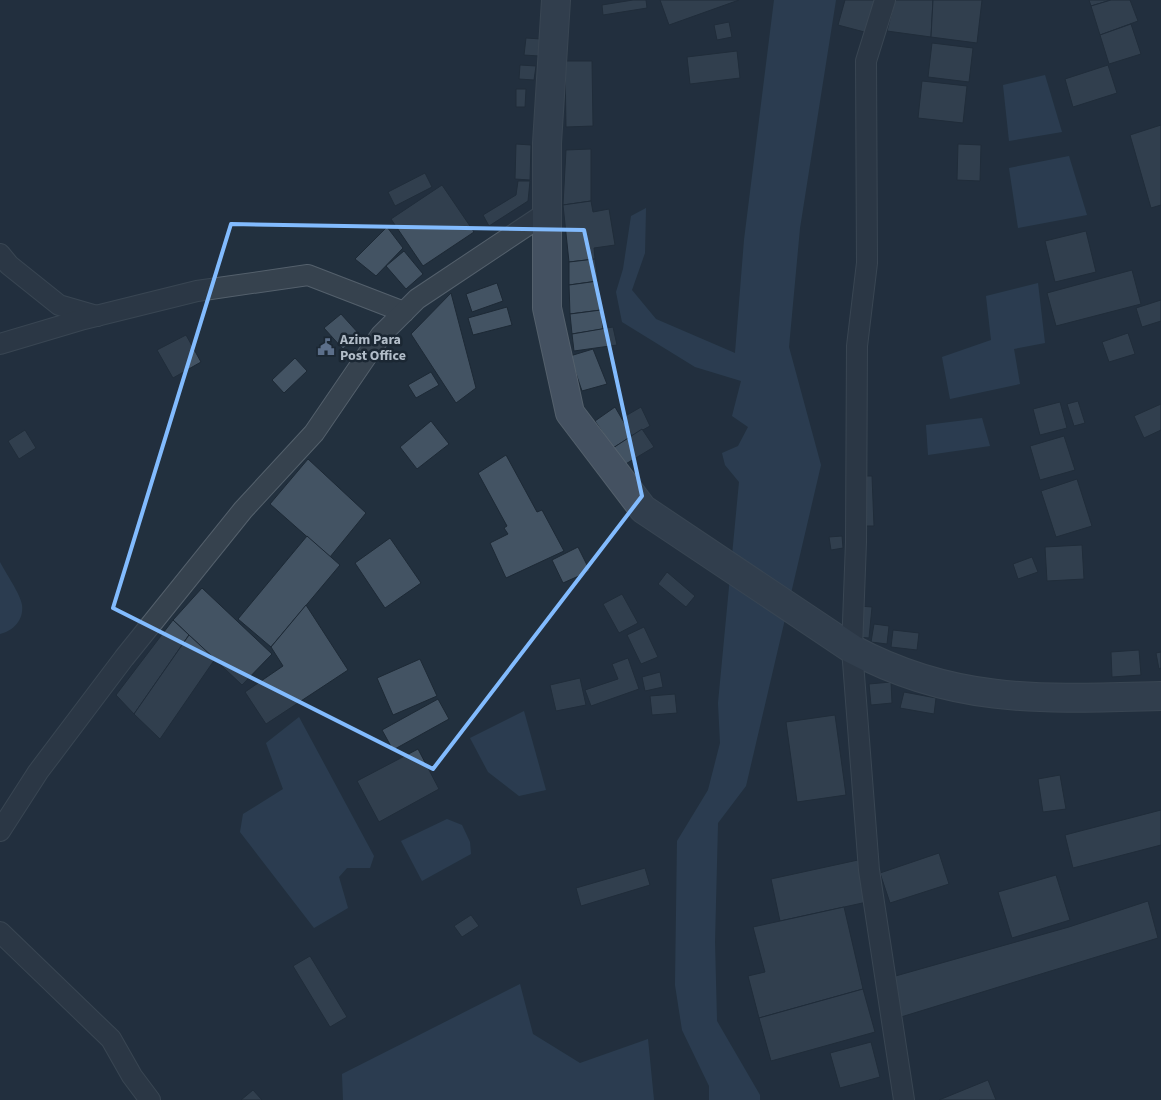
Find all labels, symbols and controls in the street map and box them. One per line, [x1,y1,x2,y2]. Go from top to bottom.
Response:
place label: Azim Para Post Office [339,330,406,366]
public building icon: Azim Para Post Office [316,337,336,357]

